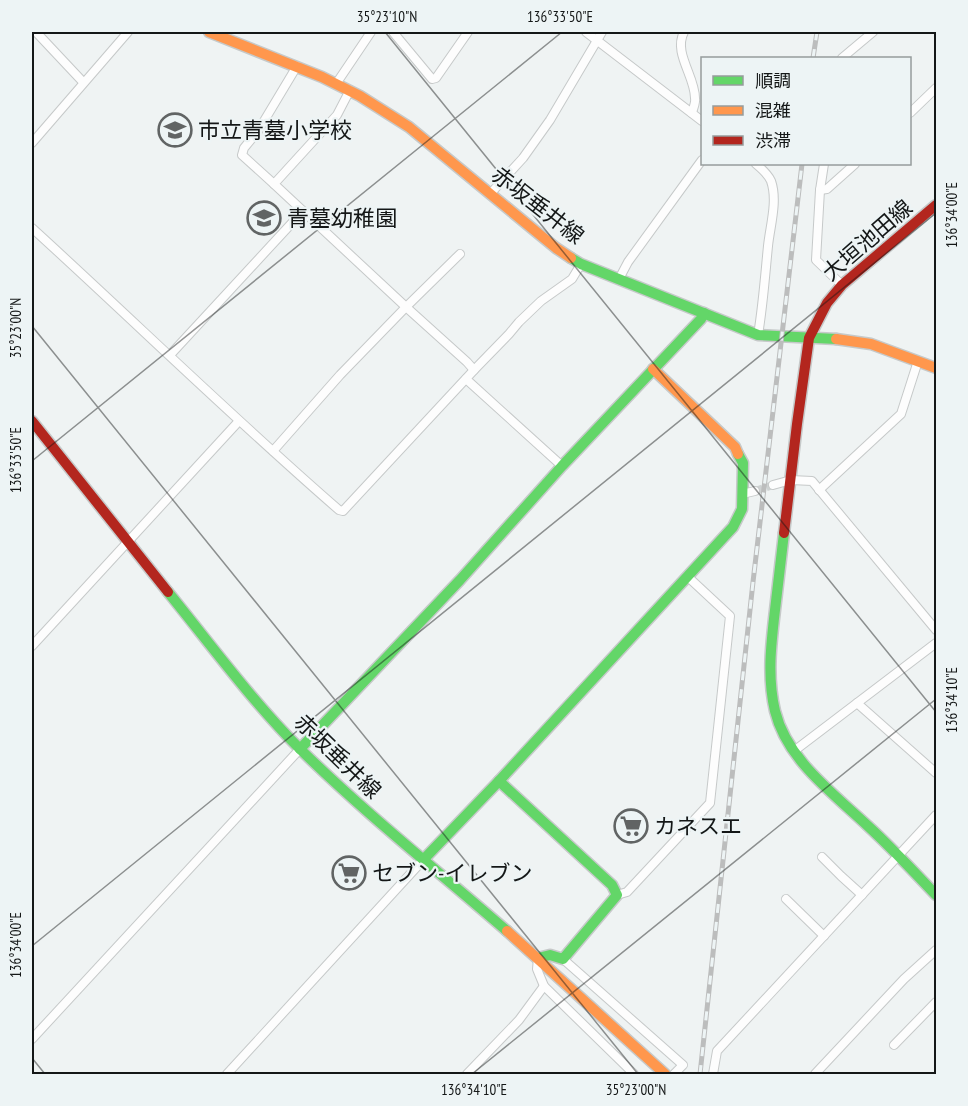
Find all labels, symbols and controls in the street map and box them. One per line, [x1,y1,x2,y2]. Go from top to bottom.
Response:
text: 35°23'10"N [357,7,417,26]
text: 136°33'50"E [527,7,593,26]
legend [701,57,911,165]
text: 順調 [755,69,791,92]
text: 混雑 [755,99,791,122]
school or university icon: 市立青墓小学校 [157,112,193,148]
place label: 市立青墓小学校 [198,116,352,144]
text: 渋滞 [755,129,791,152]
street label: 赤坂垂井線 [486,160,590,250]
text: 136°34'00"E [942,182,961,248]
street label: 大垣池田線 [816,193,918,287]
school or university icon: 青墓幼稚園 [246,200,282,236]
place label: 青墓幼稚園 [287,204,397,232]
text: 35°23'00"N [6,298,25,358]
text: 136°33'50"E [6,427,25,493]
text: 136°34'10"E [942,667,961,733]
street label: 赤坂垂井線 [289,708,387,804]
supermarket icon: カネスエ [613,808,649,844]
place label: カネスエ [654,812,742,840]
supermarket icon: セブン-イレブン [331,855,367,891]
place label: セブン-イレブン [372,859,532,887]
text: 136°34'00"E [6,912,25,978]
text: 136°34'10"E [441,1080,507,1099]
text: 35°23'00"N [606,1080,666,1099]

